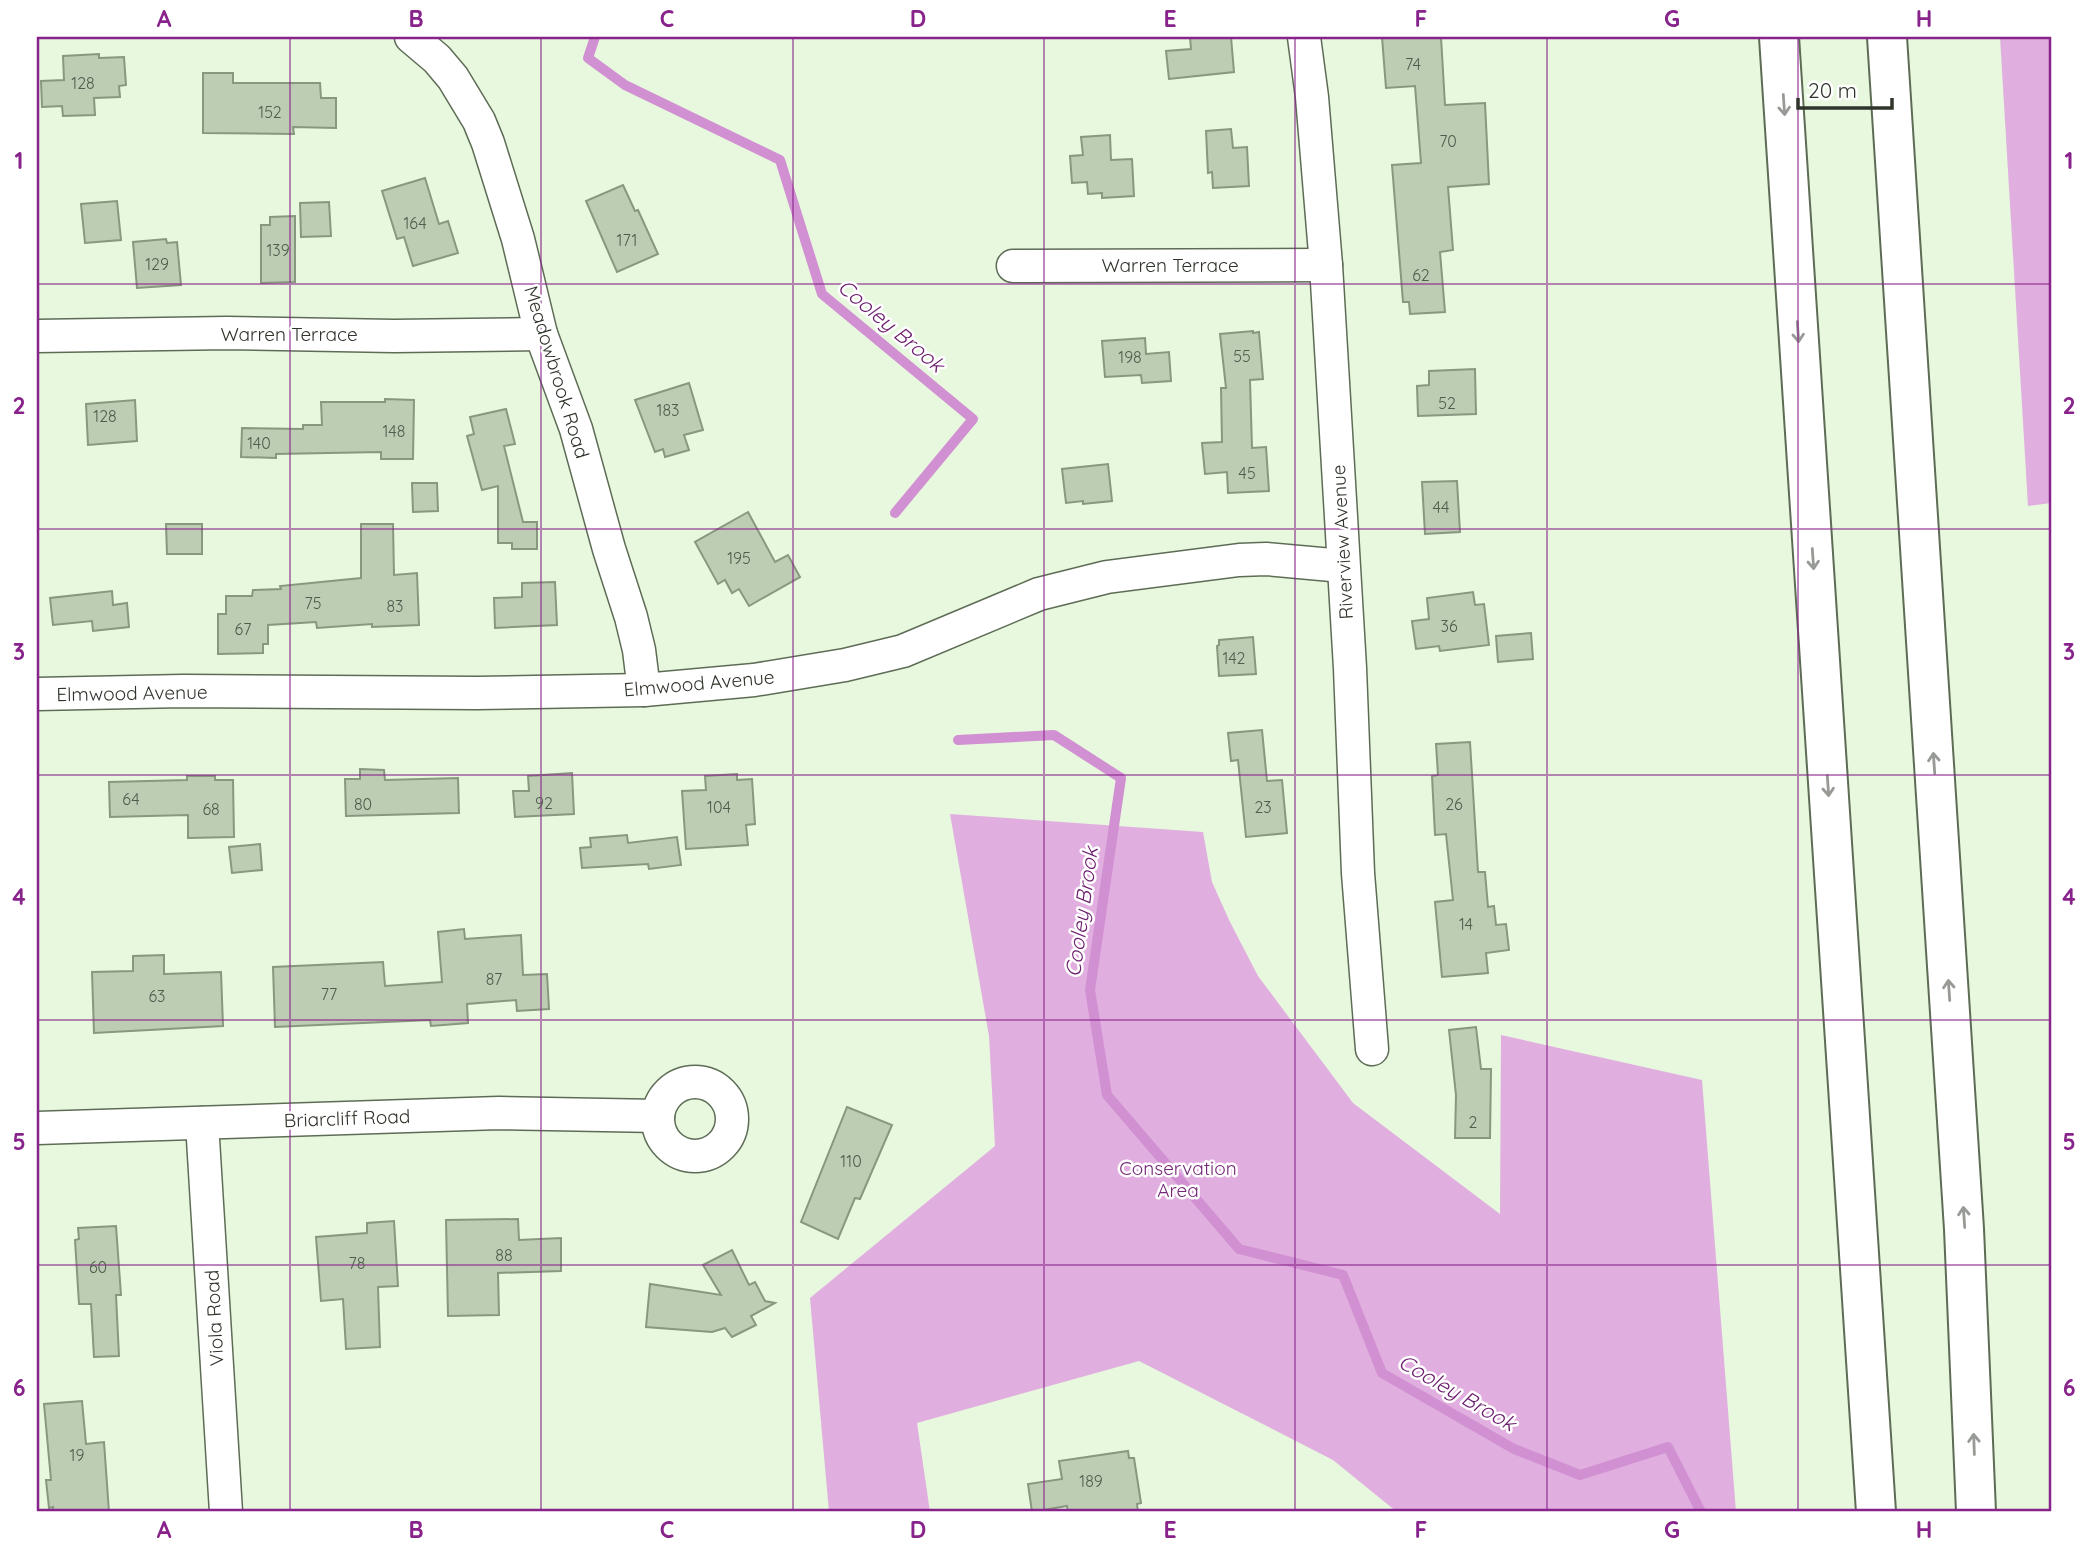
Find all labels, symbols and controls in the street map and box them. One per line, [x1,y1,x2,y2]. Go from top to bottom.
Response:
text: A [157,4,172,33]
text: B [408,4,424,33]
text: C [660,4,674,33]
text: D [910,4,926,33]
text: E [1163,4,1177,33]
text: F [1415,4,1427,33]
text: G [1664,4,1680,33]
text: H [1916,4,1932,33]
house number: 74 [1405,54,1421,74]
scale bar [1798,66,1892,110]
house number: 128 [71,73,95,93]
text: 20 m [1808,77,1857,103]
one-way arrow [1777,93,1790,116]
house number: 152 [258,102,282,122]
house number: 70 [1439,131,1457,151]
text: 1 [15,146,23,175]
text: 1 [2065,146,2073,175]
house number: 164 [403,213,427,233]
house number: 171 [617,230,637,250]
house number: 139 [266,240,290,260]
street label: Warren Terrace [1101,253,1239,277]
house number: 129 [145,254,169,274]
house number: 62 [1412,265,1430,285]
water label: Cooley Brook [833,273,952,378]
street label: Meadowbrook Road [519,283,595,461]
one-way arrow [1792,320,1805,343]
street label: Warren Terrace [220,322,358,346]
house number: 55 [1233,346,1251,366]
house number: 198 [1118,347,1142,367]
text: 2 [12,391,26,420]
text: 2 [2062,391,2076,420]
house number: 52 [1438,393,1456,413]
house number: 183 [657,400,679,420]
house number: 128 [93,406,117,426]
house number: 148 [383,421,405,441]
house number: 140 [247,433,271,453]
house number: 45 [1238,463,1256,483]
street label: Riverview Avenue [1326,464,1358,620]
house number: 44 [1433,497,1449,517]
one-way arrow [1807,547,1820,570]
house number: 195 [727,548,751,568]
house number: 75 [305,593,321,613]
house number: 83 [386,596,404,616]
house number: 36 [1441,616,1458,636]
house number: 67 [235,619,251,639]
text: 3 [13,637,25,666]
text: 3 [2063,637,2075,666]
house number: 142 [1223,648,1246,668]
street label: Elmwood Avenue [623,664,775,702]
street label: Elmwood Avenue [56,680,208,706]
one-way arrow [1927,752,1940,774]
one-way arrow [1822,774,1835,797]
house number: 64 [122,789,140,809]
house number: 92 [535,793,553,813]
house number: 80 [354,794,372,814]
house number: 26 [1445,794,1463,814]
house number: 104 [707,797,731,817]
house number: 23 [1254,797,1272,817]
house number: 68 [202,799,220,819]
water label: Cooley Brook [1059,843,1103,979]
text: 4 [12,882,26,911]
text: 4 [2062,882,2076,911]
house number: 14 [1459,914,1473,934]
house number: 87 [486,969,502,989]
one-way arrow [1942,979,1955,1002]
house number: 77 [321,984,337,1004]
house number: 63 [149,986,166,1006]
street label: Briarcliff Road [283,1104,411,1132]
house number: 2 [1469,1112,1478,1132]
text: 5 [12,1127,26,1156]
text: 5 [2062,1127,2076,1156]
house number: 110 [840,1151,862,1171]
park label: Conservation Area [1119,1156,1237,1202]
one-way arrow [1957,1206,1970,1229]
house number: 88 [495,1245,513,1265]
house number: 78 [349,1253,365,1273]
house number: 60 [89,1257,107,1277]
street label: Viola Road [199,1269,229,1367]
water label: Cooley Brook [1394,1348,1522,1437]
text: 6 [13,1373,25,1402]
text: 6 [2063,1373,2075,1402]
one-way arrow [1967,1433,1981,1456]
house number: 19 [70,1445,84,1465]
house number: 189 [1079,1471,1103,1491]
text: A [157,1515,172,1544]
text: B [408,1515,424,1544]
text: C [660,1515,674,1544]
text: D [910,1515,926,1544]
text: E [1163,1515,1177,1544]
text: F [1415,1515,1427,1544]
text: G [1664,1515,1680,1544]
text: H [1916,1515,1932,1544]

